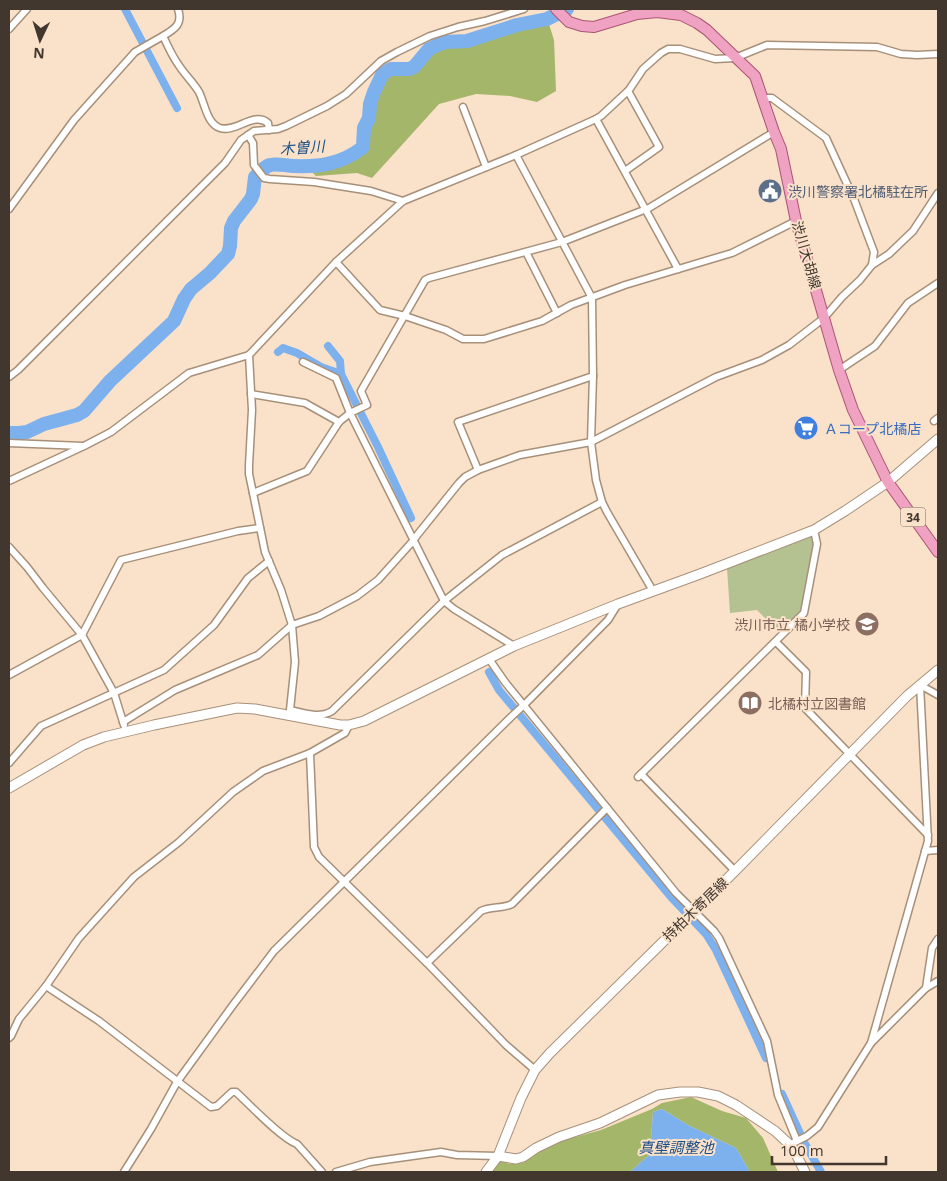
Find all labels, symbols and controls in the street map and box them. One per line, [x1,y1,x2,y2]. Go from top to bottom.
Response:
north arrow [15,15,65,65]
text: N [33,44,45,63]
water label: 木曽川 [279,135,327,159]
public building icon: 渋川警察署北橘駐在所 [757,178,783,204]
place label: 渋川警察署北橘駐在所 [788,182,928,201]
street label: 渋川大胡線 [788,219,826,291]
supermarket icon: Ａコープ北橘店 [793,415,819,441]
place label: Ａコープ北橘店 [824,419,921,438]
road number: 34 [900,508,926,526]
school or university icon: 渋川市立 橘小学校 [854,611,880,637]
place label: 渋川市立 橘小学校 [734,615,850,634]
library icon: 北橘村立図書館 [737,690,763,716]
place label: 北橘村立図書館 [768,694,866,713]
street label: 持柏木寄居線 [658,873,732,945]
scale bar [772,1134,886,1166]
water label: 真壁調整池 [638,1137,715,1157]
text: 100 m [780,1140,824,1160]

